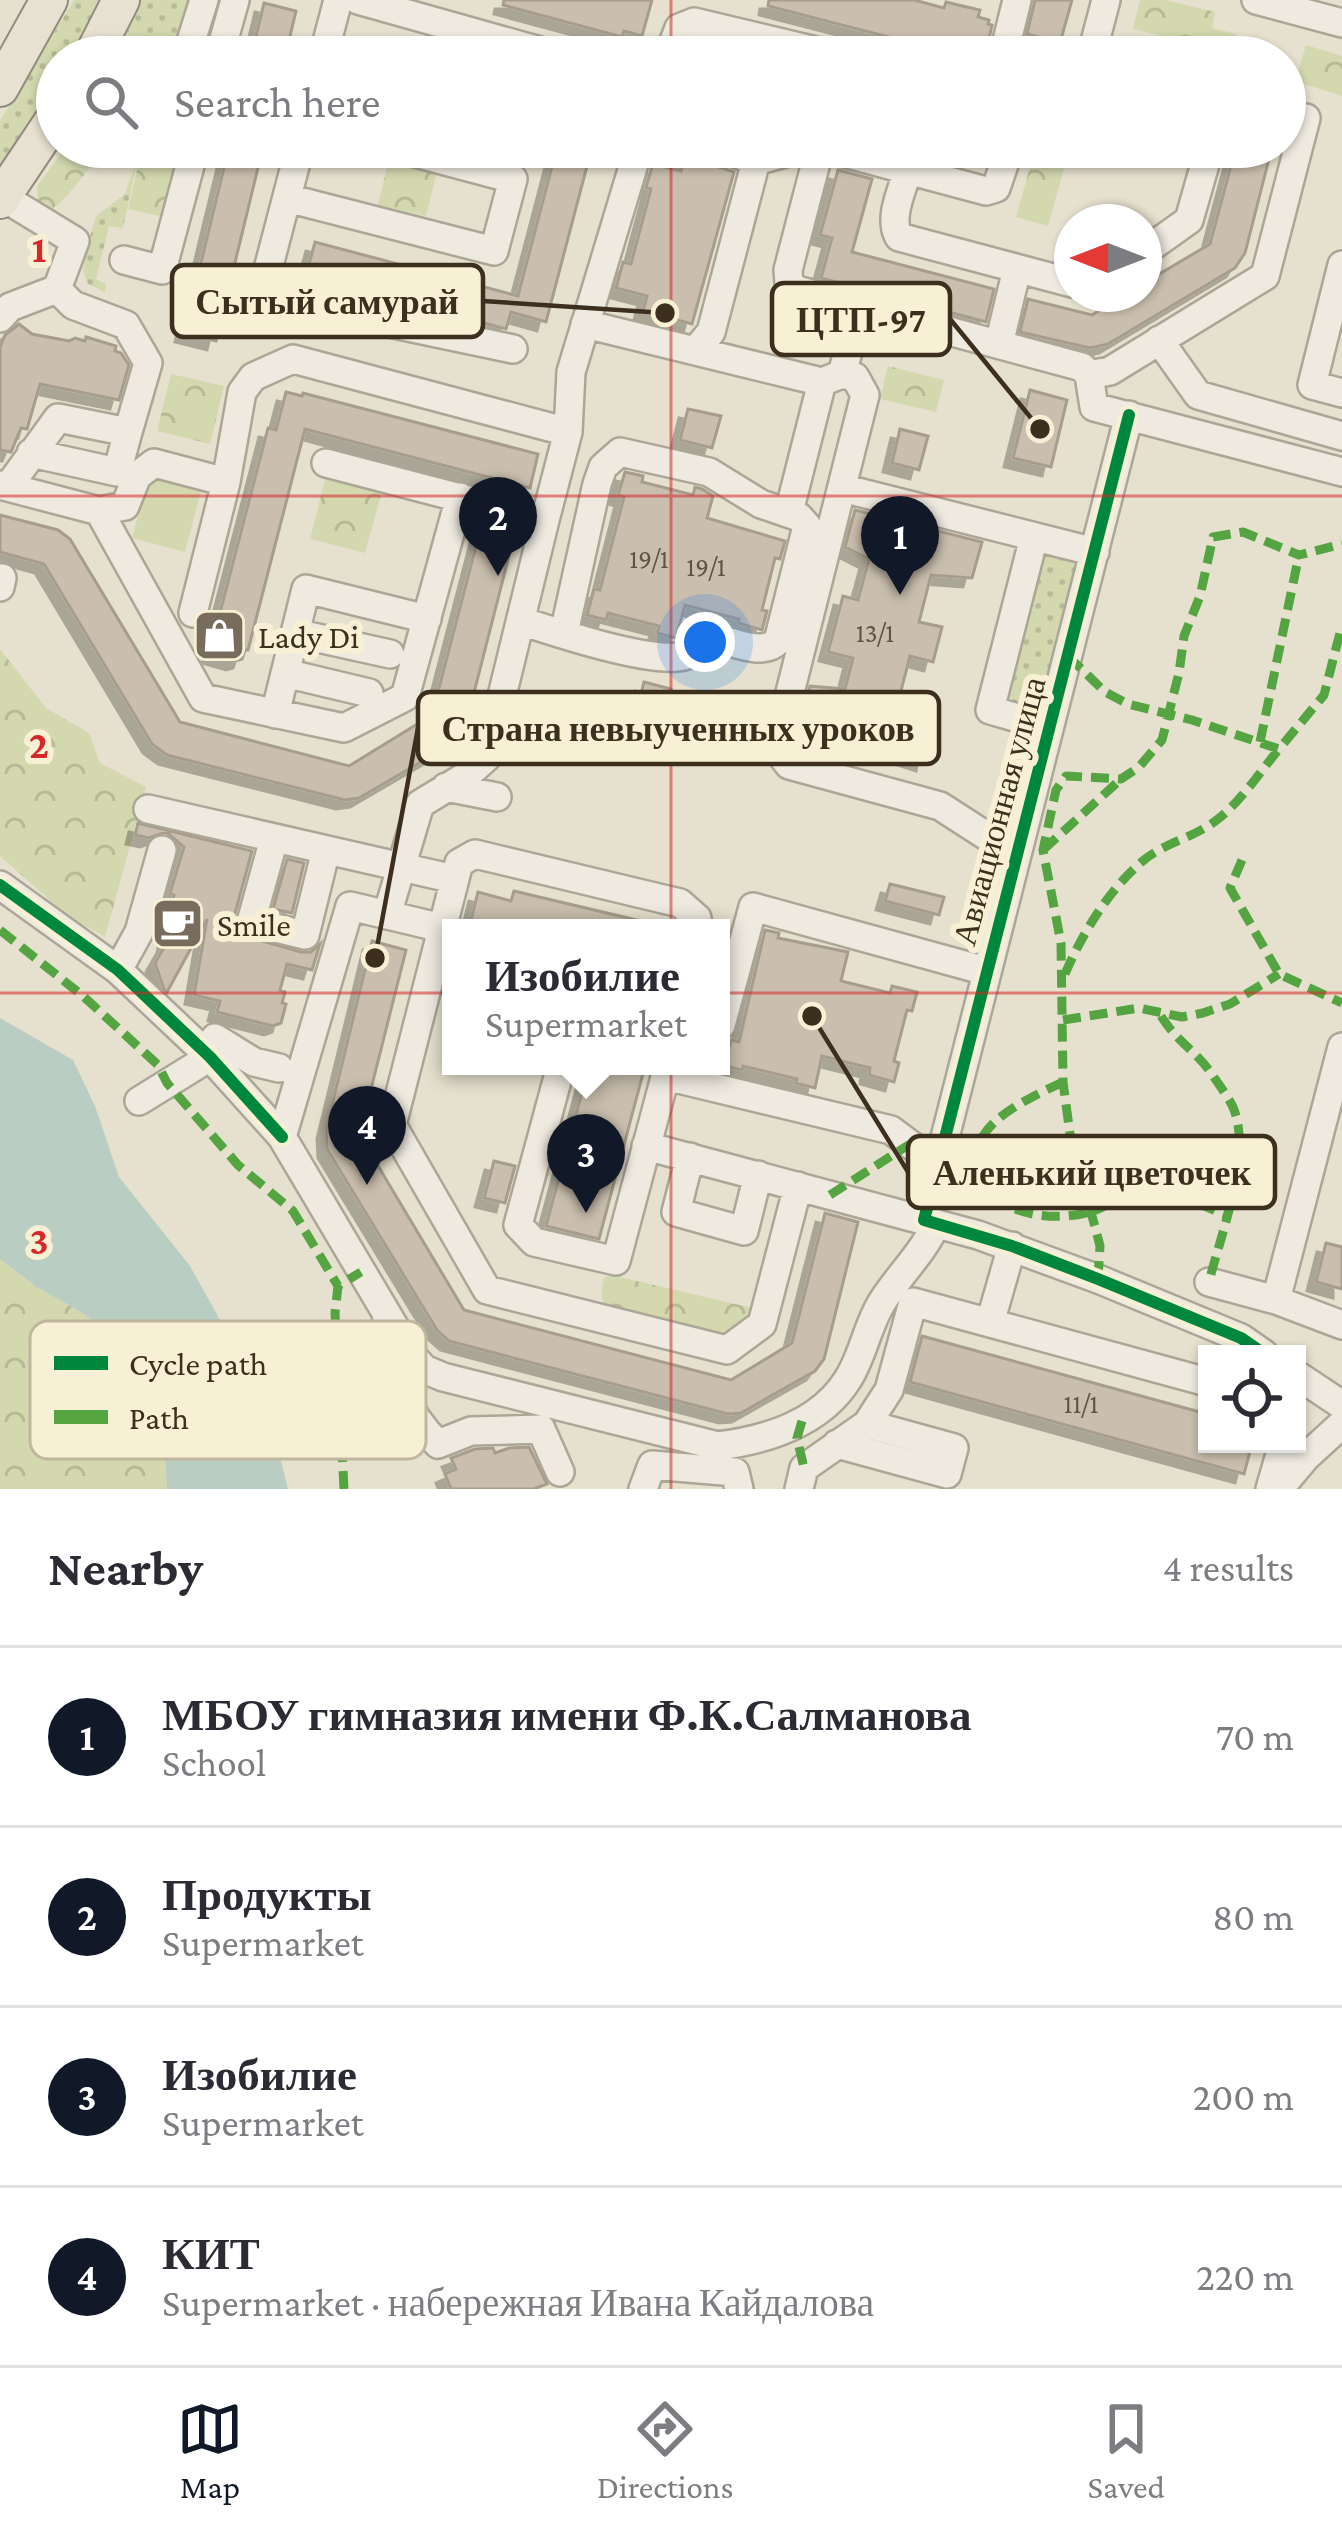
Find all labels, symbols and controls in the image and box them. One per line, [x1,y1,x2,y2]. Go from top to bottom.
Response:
search box [36,36,1306,168]
icon: search [78,69,144,135]
text: Search here [174,77,381,127]
north arrow [1054,204,1162,312]
text: 1 [32,227,46,270]
callout: Сытый самурай [172,265,483,337]
text: Сытый самурай [195,282,459,322]
callout: ЦТП-97 [772,283,950,355]
text: ЦТП-97 [796,300,926,340]
pin: 2 [459,477,537,576]
pin: 1 [861,496,939,595]
house number: 19/1 [629,544,669,574]
house number: 19/1 [686,552,726,582]
shop icon: Lady Di [191,608,247,664]
your location [675,612,735,672]
place label: Lady Di [258,618,359,655]
house number: 13/1 [856,618,894,648]
street label: Авиационная улица [945,672,1053,949]
callout: Страна невыученных уроков [418,692,939,764]
text: Страна невыученных уроков [441,709,915,749]
text: 2 [29,723,49,766]
cafe icon: Smile [150,896,206,952]
place label: Smile [217,906,291,943]
popup [442,919,730,1075]
text: Изобилие [485,951,680,1001]
text: Supermarket [485,1002,687,1045]
pin: 4 [328,1086,406,1185]
pin: 3 [547,1114,625,1213]
callout: Аленький цветочек [908,1136,1275,1208]
text: Аленький цветочек [933,1153,1252,1193]
text: 3 [29,1219,49,1262]
legend [30,1321,426,1459]
text: Cycle path [129,1345,267,1382]
map controls [1198,1345,1306,1453]
button: locate [1198,1345,1306,1453]
house number: 11/1 [1064,1389,1098,1419]
text: Path [129,1399,189,1436]
text: Nearby [48,1539,203,1596]
text: 4 results [1163,1546,1294,1589]
text: МБОУ гимназия имени Ф.К.Салманова [162,1690,972,1740]
text: 1 [80,1715,94,1758]
text: 70 m [1216,1715,1294,1758]
text: School [162,1741,266,1784]
text: Продукты [162,1870,372,1920]
text: 2 [77,1895,97,1938]
text: 80 m [1212,1895,1294,1938]
text: Supermarket [162,1921,364,1964]
text: Изобилие [162,2050,357,2100]
text: 3 [77,2075,97,2118]
text: 200 m [1193,2075,1294,2118]
text: Supermarket [162,2101,364,2144]
text: КИТ [162,2229,260,2279]
text: 4 [76,2255,98,2298]
text: 220 m [1196,2255,1294,2298]
text: Supermarket · набережная Ивана Кайдалова [162,2281,874,2324]
tab: Map [177,2396,243,2505]
tab: Directions [597,2396,734,2505]
tab: Saved [1088,2396,1165,2505]

